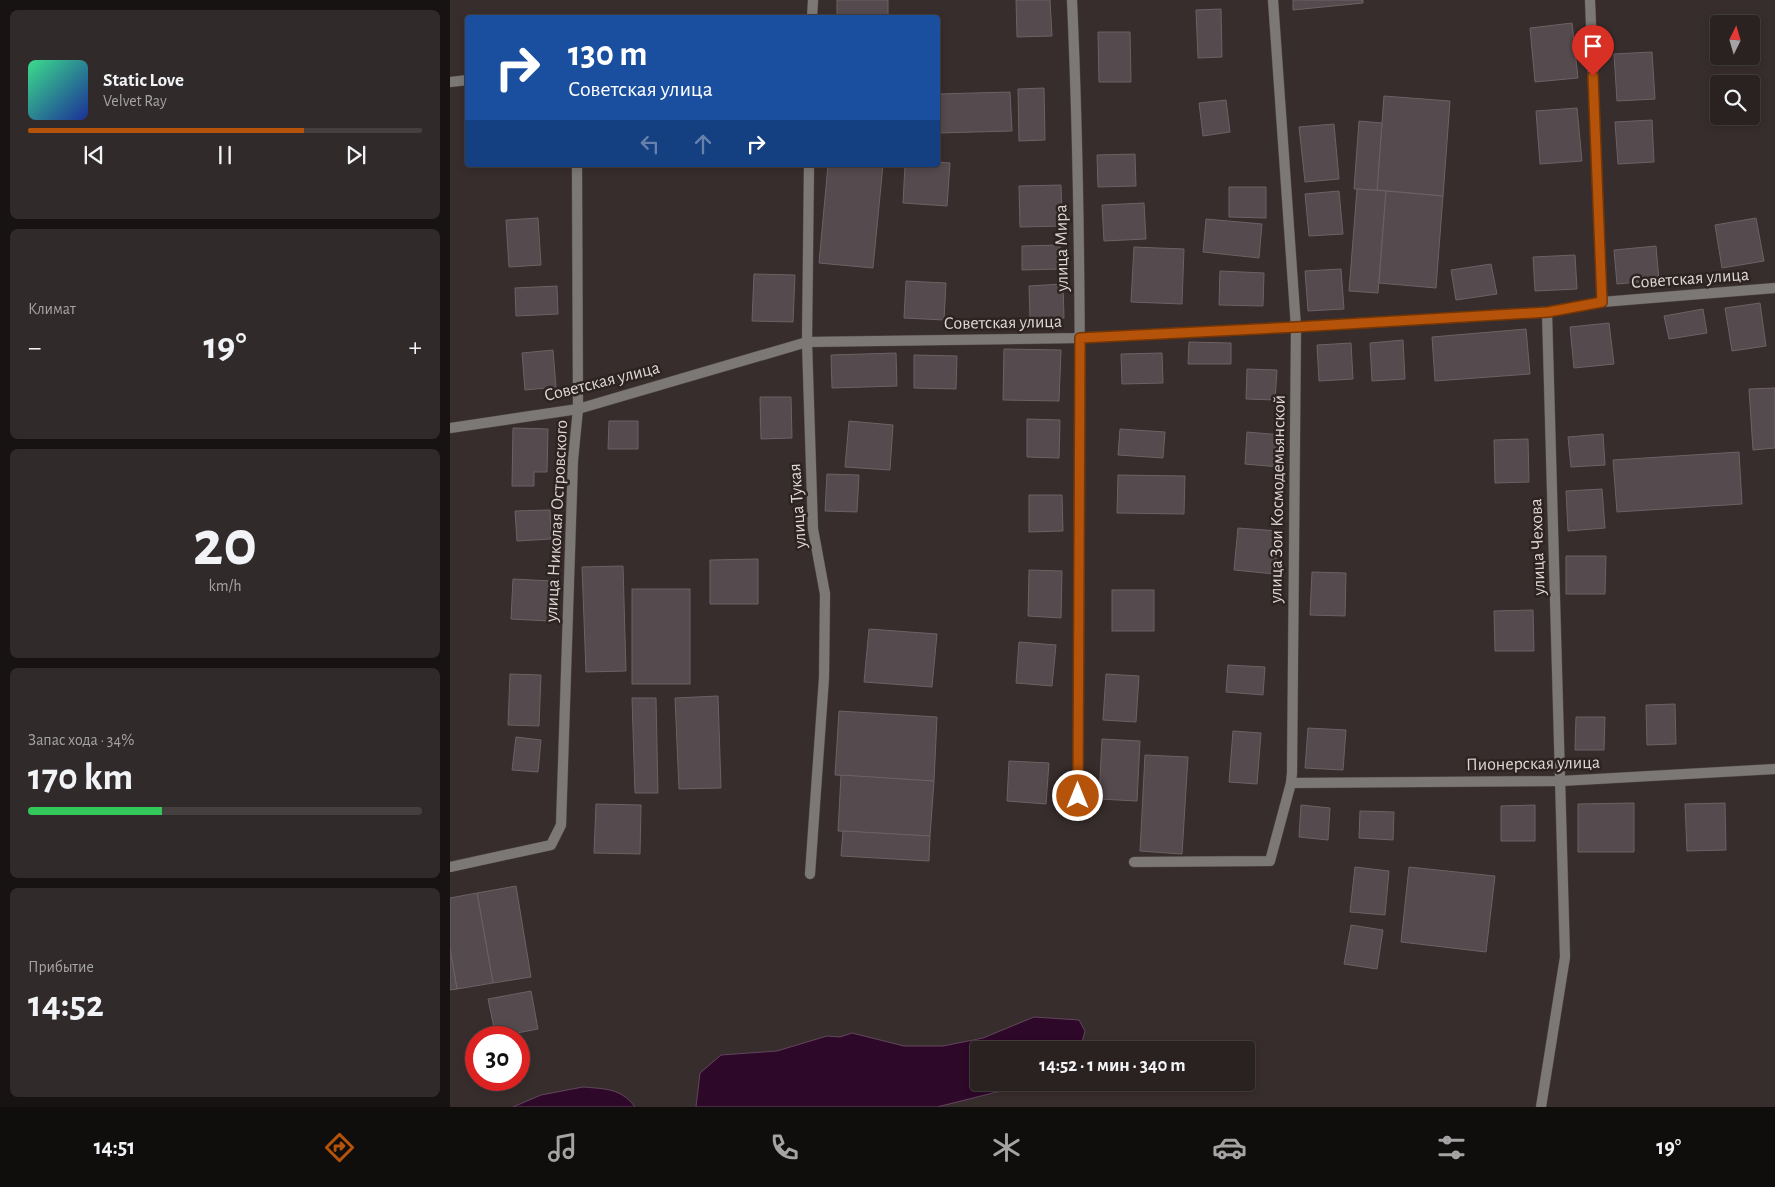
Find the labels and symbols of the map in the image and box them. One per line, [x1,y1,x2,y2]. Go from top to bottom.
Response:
north arrow [1710,15,1760,65]
pin [1572,25,1614,76]
street label: улица Мира [1052,204,1072,293]
street label: Советская улица [1630,266,1750,292]
street label: Советская улица [944,313,1062,333]
street label: Советская улица [542,359,662,405]
street label: улица Зои Космодемьянской [1267,395,1289,604]
street label: улица Николая Островского [543,420,571,623]
street label: улица Тукая [786,463,810,550]
street label: улица Чехова [1527,498,1549,597]
street label: Пионерская улица [1466,754,1600,774]
position arrow [1051,769,1103,821]
speed limit sign: 30 [465,1026,530,1091]

